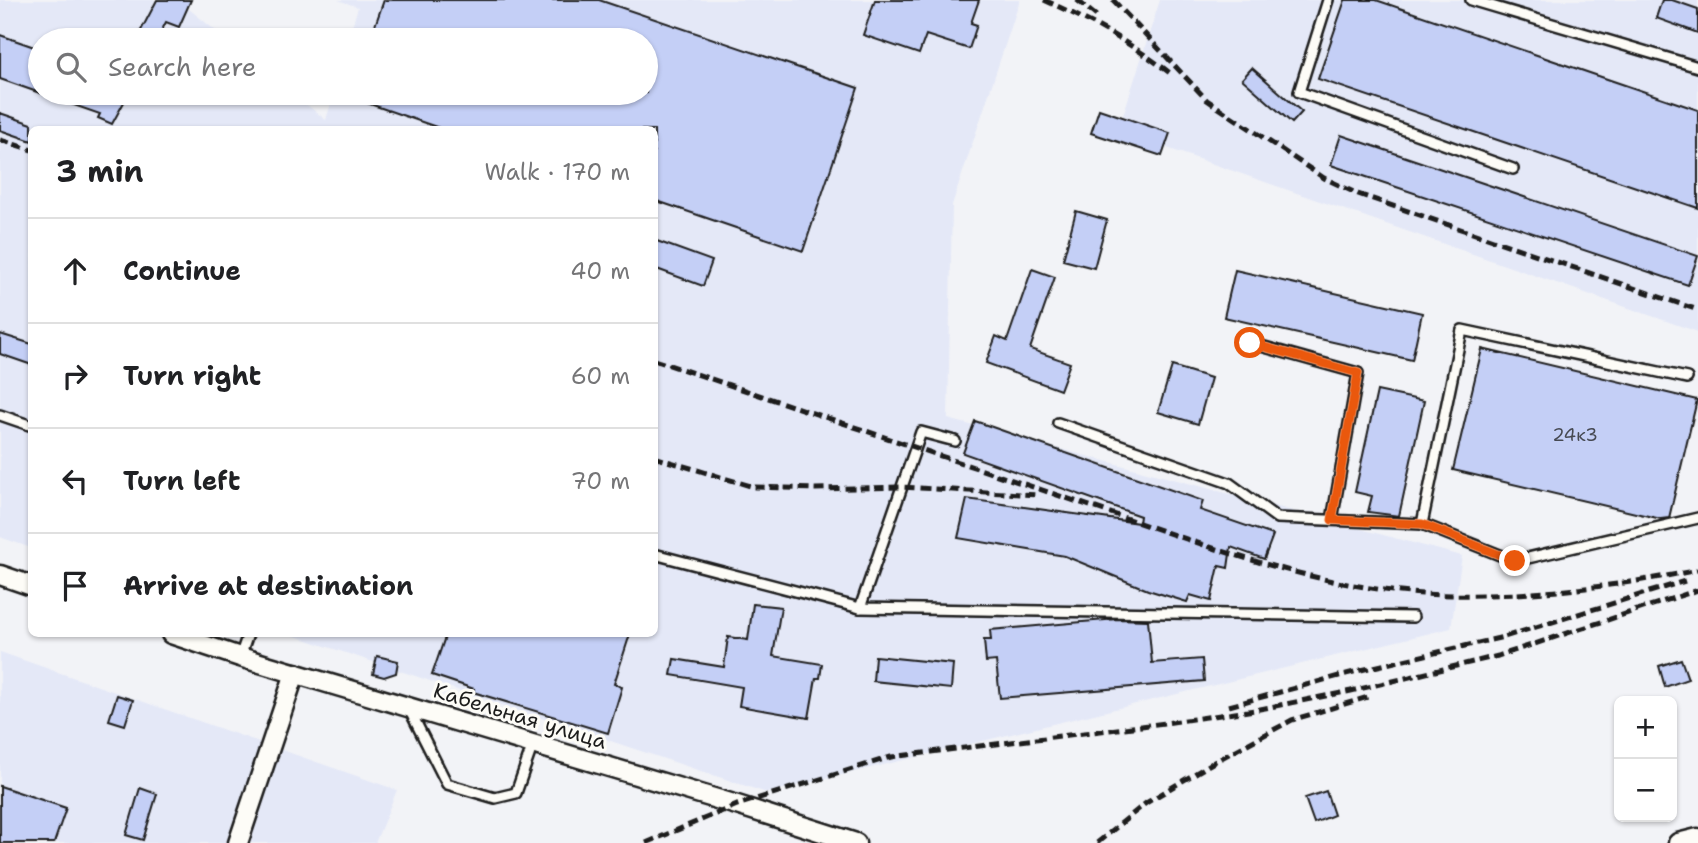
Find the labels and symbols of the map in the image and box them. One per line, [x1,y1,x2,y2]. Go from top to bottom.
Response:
route start [1234,327,1265,358]
house number: 24к3 [1552,423,1598,447]
route end [1499,545,1530,576]
street label: Кабельная улица [430,676,610,756]

